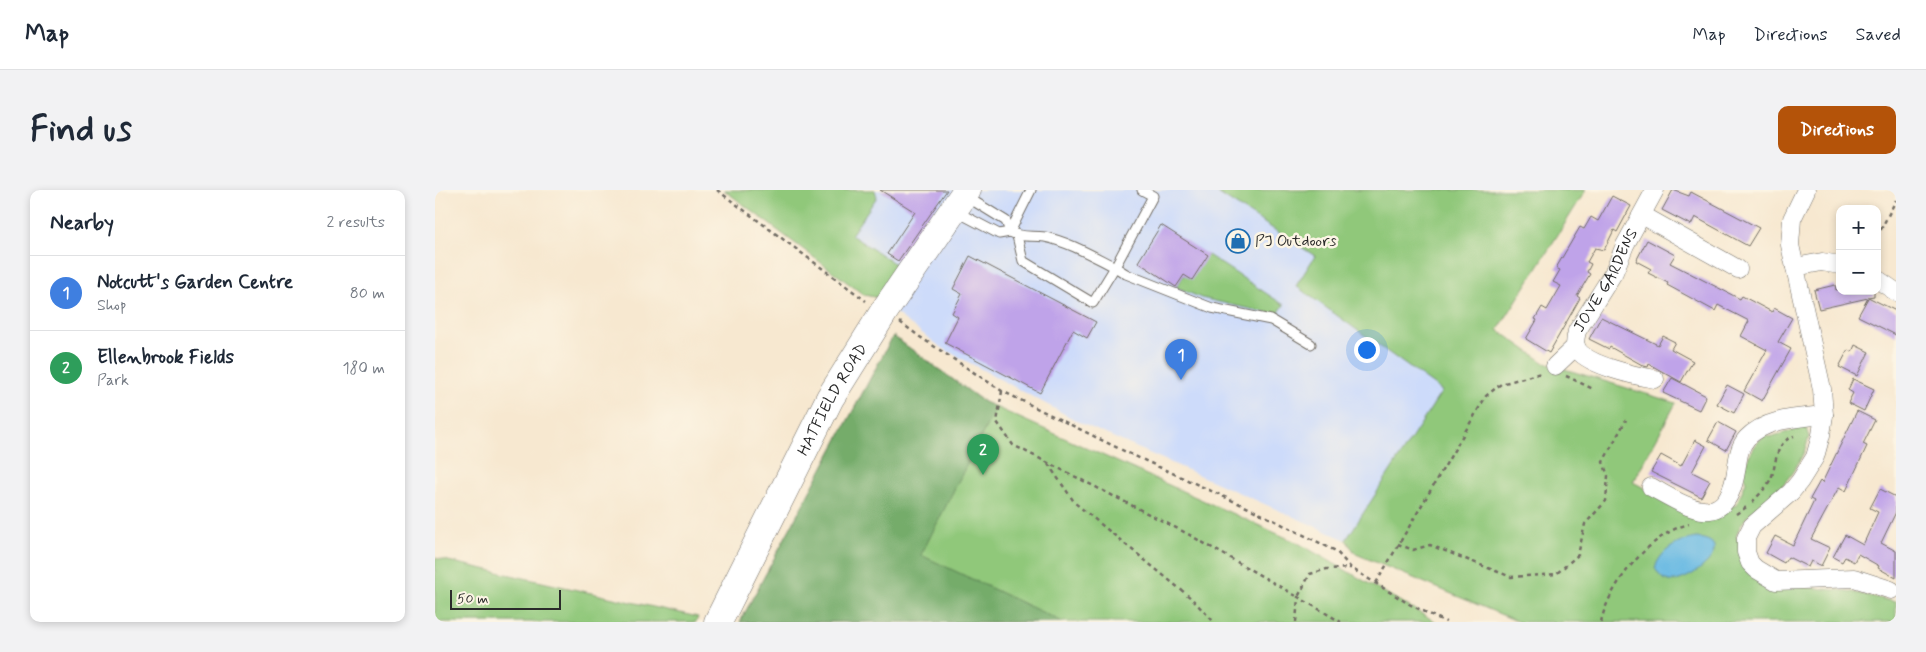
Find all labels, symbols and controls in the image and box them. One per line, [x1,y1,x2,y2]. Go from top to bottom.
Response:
text: Map [25,19,69,50]
text: Map [1693,23,1726,47]
text: Directions [1754,23,1828,47]
text: Saved [1856,23,1901,47]
button: Directions [1778,106,1896,154]
text: Find us [30,107,132,153]
map controls [1836,205,1881,295]
button: + [1836,205,1881,250]
text: Nearby [50,209,114,237]
text: 2 results [327,212,385,233]
street label: JOVE GARDENS [1568,224,1643,336]
shop icon: PJ Outdoors [1225,228,1251,254]
place label: PJ Outdoors [1255,231,1337,252]
button: − [1836,250,1881,295]
text: Notcutt's Garden Centre [97,270,293,295]
text: 1 [62,283,70,304]
text: 80 m [350,283,385,304]
text: Shop [97,295,126,316]
your location [1354,337,1380,363]
pin: 1 [1165,339,1197,380]
street label: HATFIELD ROAD [792,340,872,459]
text: Ellenbrook Fields [97,345,234,370]
text: 2 [62,358,70,379]
text: 180 m [342,358,385,379]
text: Park [97,370,129,391]
pin: 2 [967,434,999,475]
scale bar [450,587,561,610]
text: 50 m [457,590,488,608]

